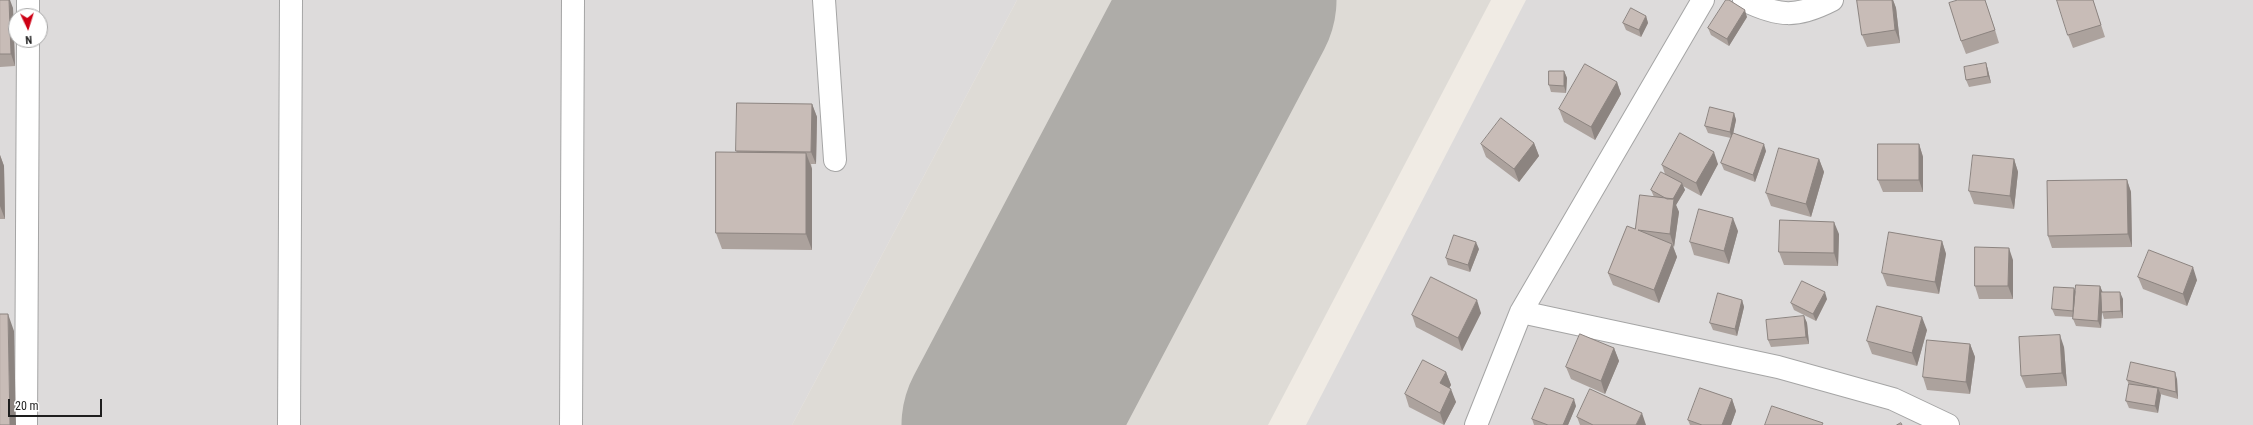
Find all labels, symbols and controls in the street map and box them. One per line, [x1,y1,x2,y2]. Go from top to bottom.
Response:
north arrow [8,8,48,48]
text: N [25,33,33,46]
scale bar [10,391,104,417]
text: 20 m [15,399,39,413]

